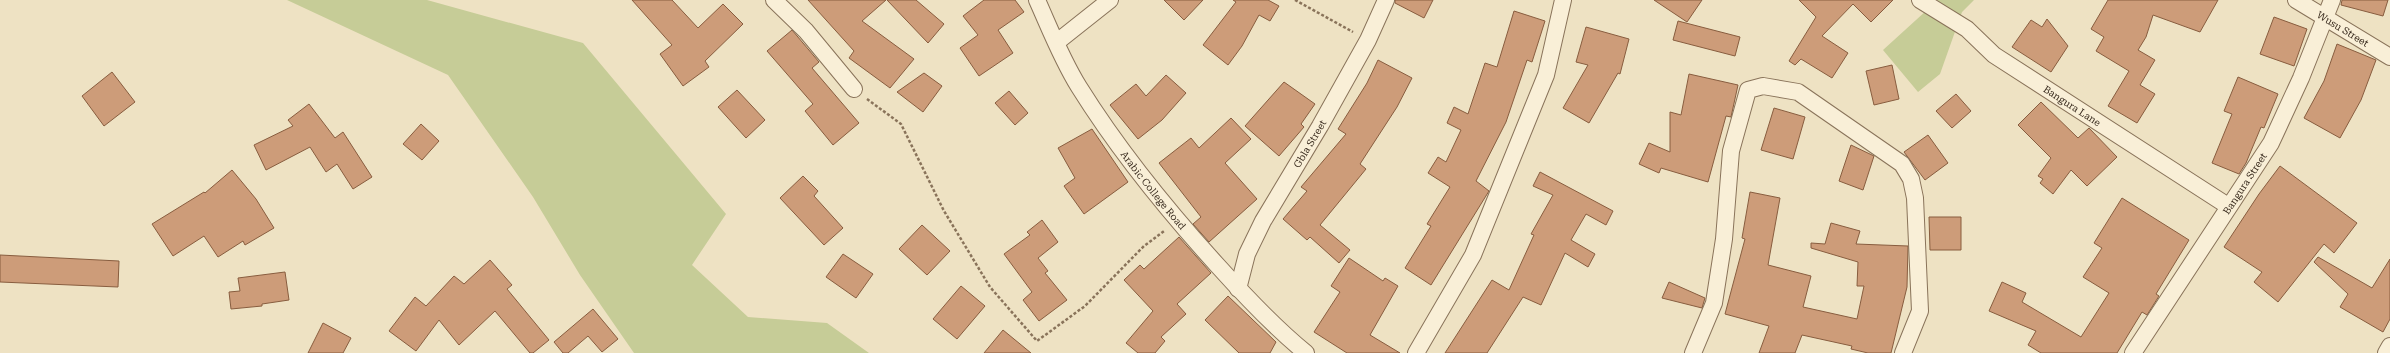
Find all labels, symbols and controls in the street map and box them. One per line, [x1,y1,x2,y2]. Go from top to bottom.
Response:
street label: Wusu Street [2315,9,2371,49]
street label: Bangura Lane [2041,83,2103,129]
street label: Gbla Street [1291,118,1328,170]
street label: Arabic College Road [1119,149,1188,232]
street label: Bangura Street [2221,151,2269,216]

